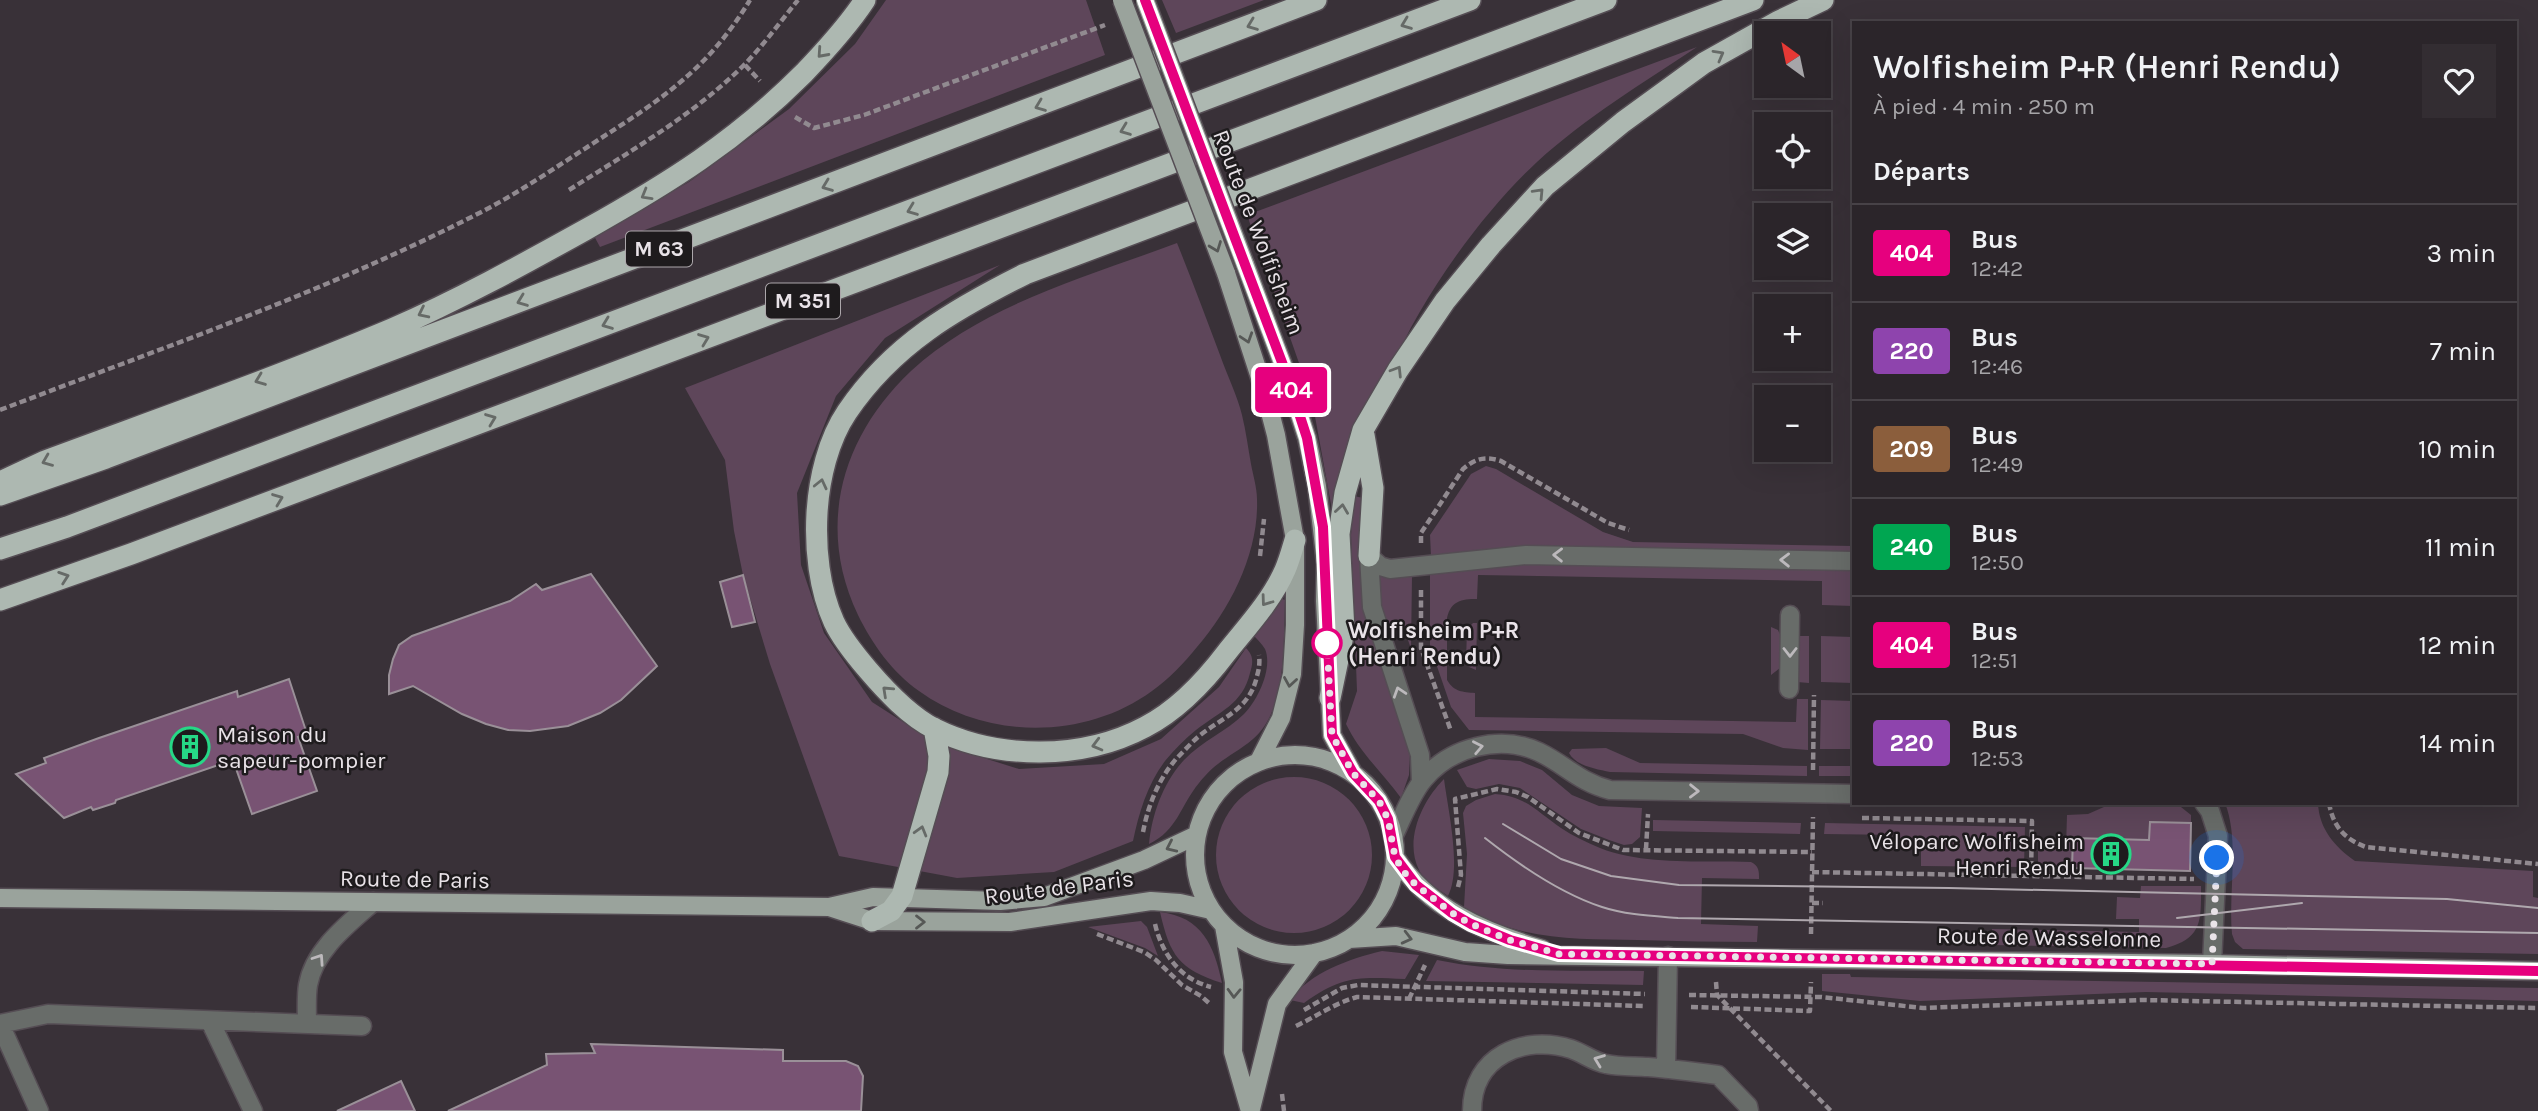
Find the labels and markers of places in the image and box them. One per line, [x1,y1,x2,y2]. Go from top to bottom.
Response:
place label: Wolfisheim P+R (Henri Rendu) [1348,617,1519,670]
marker: Wolfisheim P+R (Henri Rendu) [1312,628,1342,658]
place label: Maison du sapeur-pompier [217,721,386,774]
building icon: Maison du sapeur-pompier [169,726,211,768]
place label: Véloparc Wolfisheim Henri Rendu [1870,828,2084,881]
building icon: Véloparc Wolfisheim Henri Rendu [2090,833,2132,875]

